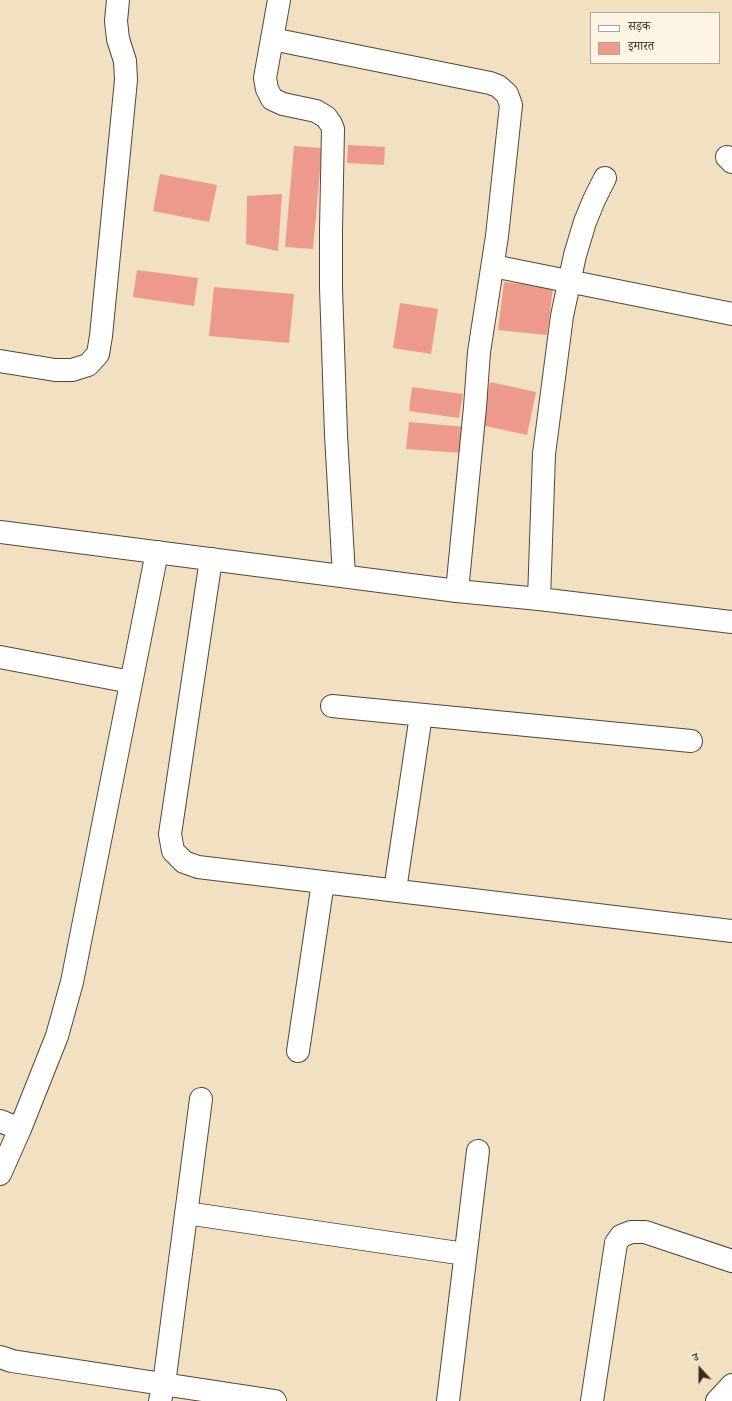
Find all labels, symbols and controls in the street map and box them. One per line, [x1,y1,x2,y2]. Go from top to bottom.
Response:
legend [590,12,720,64]
text: सड़क [628,19,651,34]
text: इमारत [628,39,654,54]
north arrow [680,1349,720,1389]
text: उ [691,1350,700,1364]

